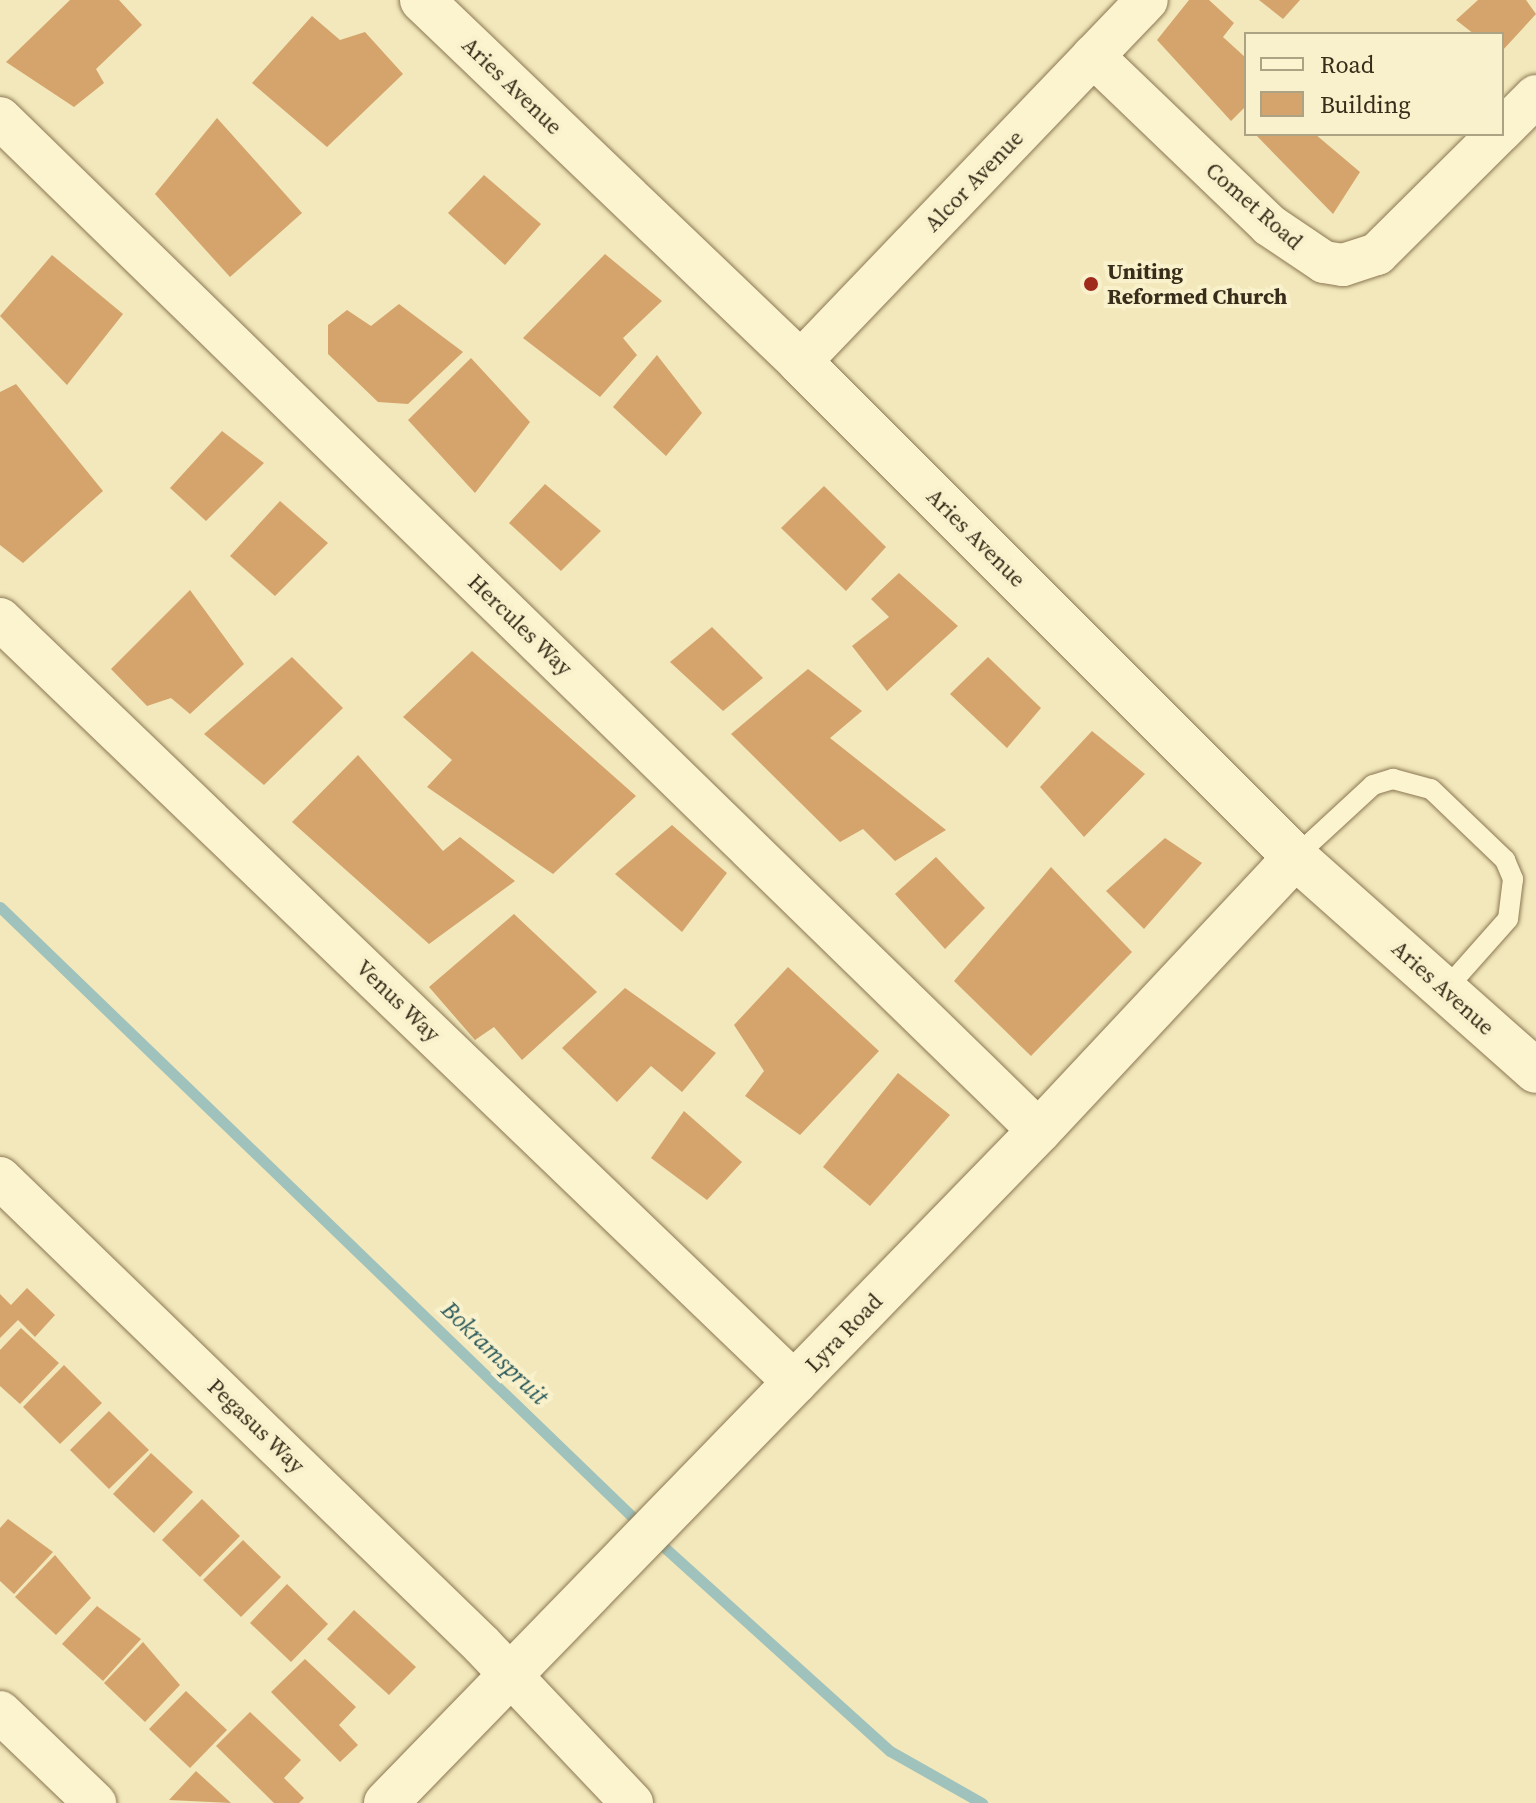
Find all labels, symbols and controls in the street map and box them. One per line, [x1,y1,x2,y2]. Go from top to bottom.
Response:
street label: Aries Avenue [457,32,567,140]
legend [1244,32,1504,136]
text: Road [1320,48,1374,81]
text: Building [1320,88,1411,121]
street label: Alcor Avenue [919,125,1029,237]
street label: Comet Road [1200,157,1308,255]
place label: Uniting Reformed Church [1107,258,1287,310]
marker: Uniting Reformed Church [1082,275,1100,293]
street label: Aries Avenue [921,483,1031,593]
street label: Hercules Way [462,569,578,681]
street label: Aries Avenue [1386,935,1500,1041]
street label: Venus Way [350,954,446,1048]
street label: Lyra Road [800,1288,888,1378]
water label: Bokramspruit [436,1295,554,1411]
street label: Pegasus Way [202,1373,310,1479]

